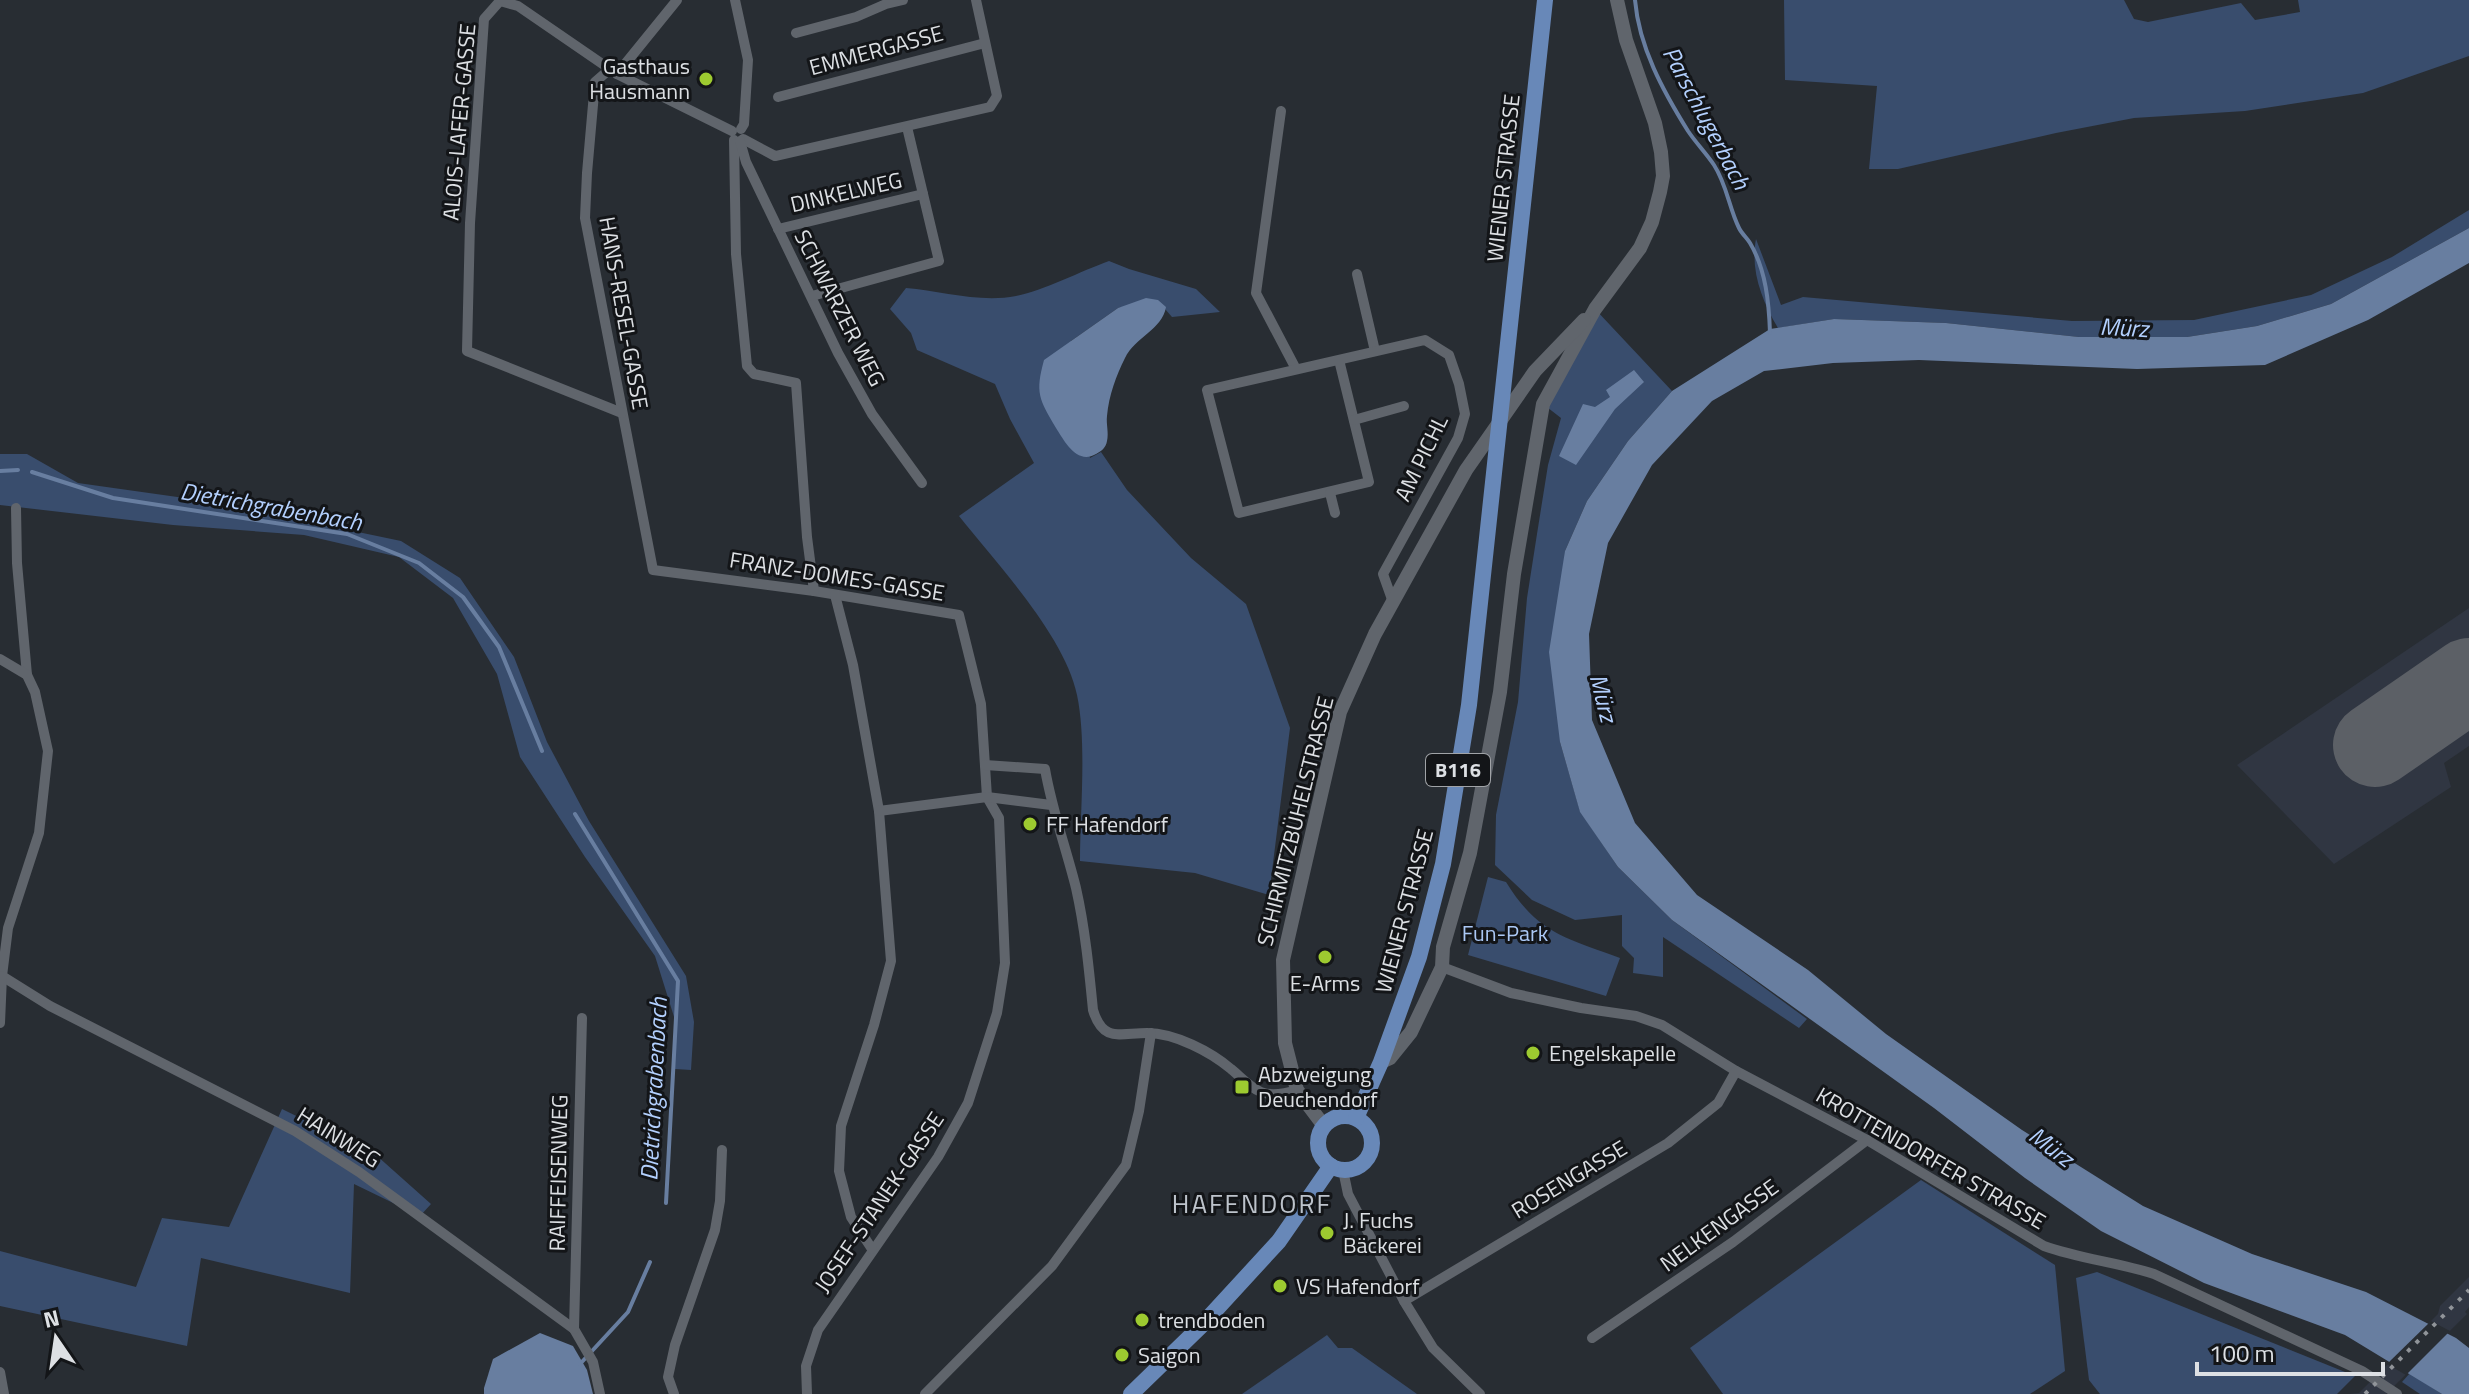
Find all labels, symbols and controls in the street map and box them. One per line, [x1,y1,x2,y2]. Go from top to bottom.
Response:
street label: EMMERGASSE [805,16,947,84]
street label: ALOIS-LAFER-GASSE [433,22,485,222]
water label: Parschlugerbach [1654,40,1760,196]
place label: Gasthaus Hausmann [589,49,690,108]
marker: Gasthaus Hausmann [697,70,715,88]
street label: WIENER STRASSE [1477,92,1529,264]
street label: DINKELWEG [787,163,905,221]
street label: HANS-RESEL-GASSE [590,214,658,412]
street label: SCHWARZER WEG [786,224,894,392]
water label: Mürz [2099,308,2151,346]
street label: AM PICHL [1386,409,1457,507]
water label: Dietrichgrabenbach [178,472,366,540]
street label: FRANZ-DOMES-GASSE [727,542,947,610]
water label: Mürz [1581,670,1628,727]
street label: SCHIRMITZBÜHELSTRASSE [1248,693,1342,949]
road number: B116 [1426,754,1490,786]
place label: FF Hafendorf [1046,807,1169,841]
marker: FF Hafendorf [1021,815,1039,833]
street label: WIENER STRASSE [1366,825,1442,997]
park label: Fun-Park [1462,916,1549,950]
marker: E-Arms [1316,948,1334,966]
place label: E-Arms [1290,966,1360,1000]
water label: Dietrichgrabenbach [630,995,676,1182]
place label: Engelskapelle [1549,1036,1676,1070]
marker: Engelskapelle [1524,1044,1542,1062]
place label: Abzweigung Deuchendorf [1258,1057,1378,1116]
marker: Abzweigung Deuchendorf [1233,1078,1251,1096]
street label: KROTTENDORFER STRASSE [1810,1078,2052,1238]
street label: RAIFFEISENWEG [540,1094,576,1252]
street label: HAINWEG [290,1098,388,1176]
street label: JOSEF-STANEK-GASSE [806,1105,952,1299]
water label: Mürz [2021,1117,2083,1176]
street label: ROSENGASSE [1505,1131,1633,1227]
street label: NELKENGASSE [1653,1170,1785,1280]
district label: HAFENDORF [1172,1184,1332,1223]
place label: J. Fuchs Bäckerei [1343,1203,1422,1262]
marker: J. Fuchs Bäckerei [1318,1224,1336,1242]
place label: VS Hafendorf [1296,1269,1420,1303]
marker: VS Hafendorf [1271,1277,1289,1295]
north arrow [16,1298,96,1378]
text: N [40,1300,63,1337]
place label: trendboden [1158,1303,1265,1337]
marker: trendboden [1133,1311,1151,1329]
scale bar [2197,1326,2383,1376]
text: 100 m [2209,1335,2275,1371]
place label: Saigon [1138,1338,1201,1372]
marker: Saigon [1113,1346,1131,1364]

